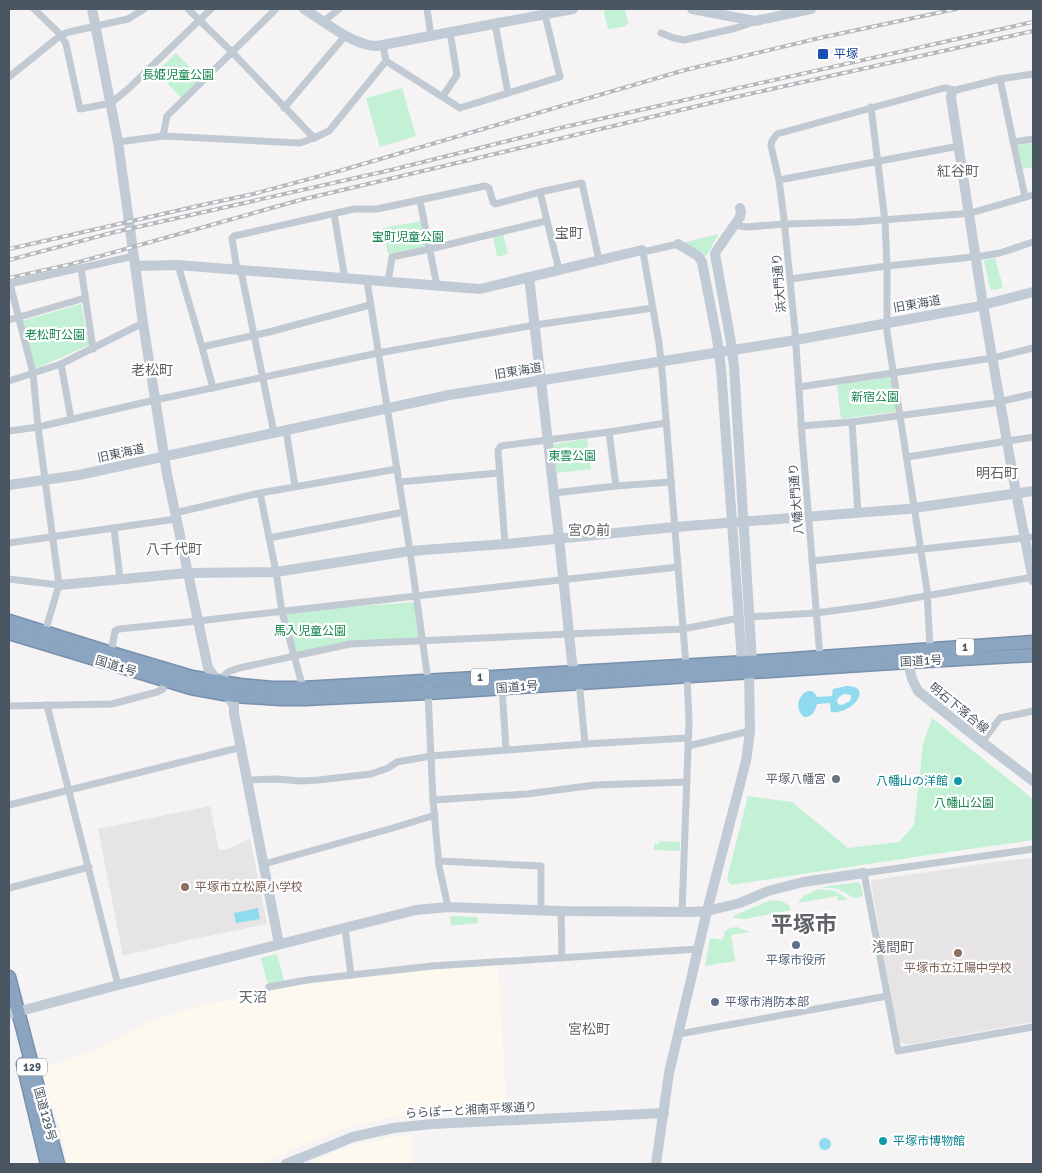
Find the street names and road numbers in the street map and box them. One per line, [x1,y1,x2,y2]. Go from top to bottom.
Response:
street label: 浜大門通り [769,252,790,314]
street label: 旧東海道 [892,293,942,316]
street label: 旧東海道 [493,360,543,383]
street label: 旧東海道 [96,441,146,466]
street label: 八幡大門通り [786,462,807,535]
road number: 1 [956,638,974,656]
street label: 国道1号 [93,653,138,680]
street label: 国道1号 [899,653,943,670]
road number: 1 [471,669,489,686]
street label: 国道1号 [495,679,539,696]
street label: 明石下落合線 [926,680,991,737]
road number: 129 [17,1058,47,1076]
street label: 国道129号 [30,1085,59,1143]
street label: ららぽーと湘南平塚通り [405,1100,537,1121]

